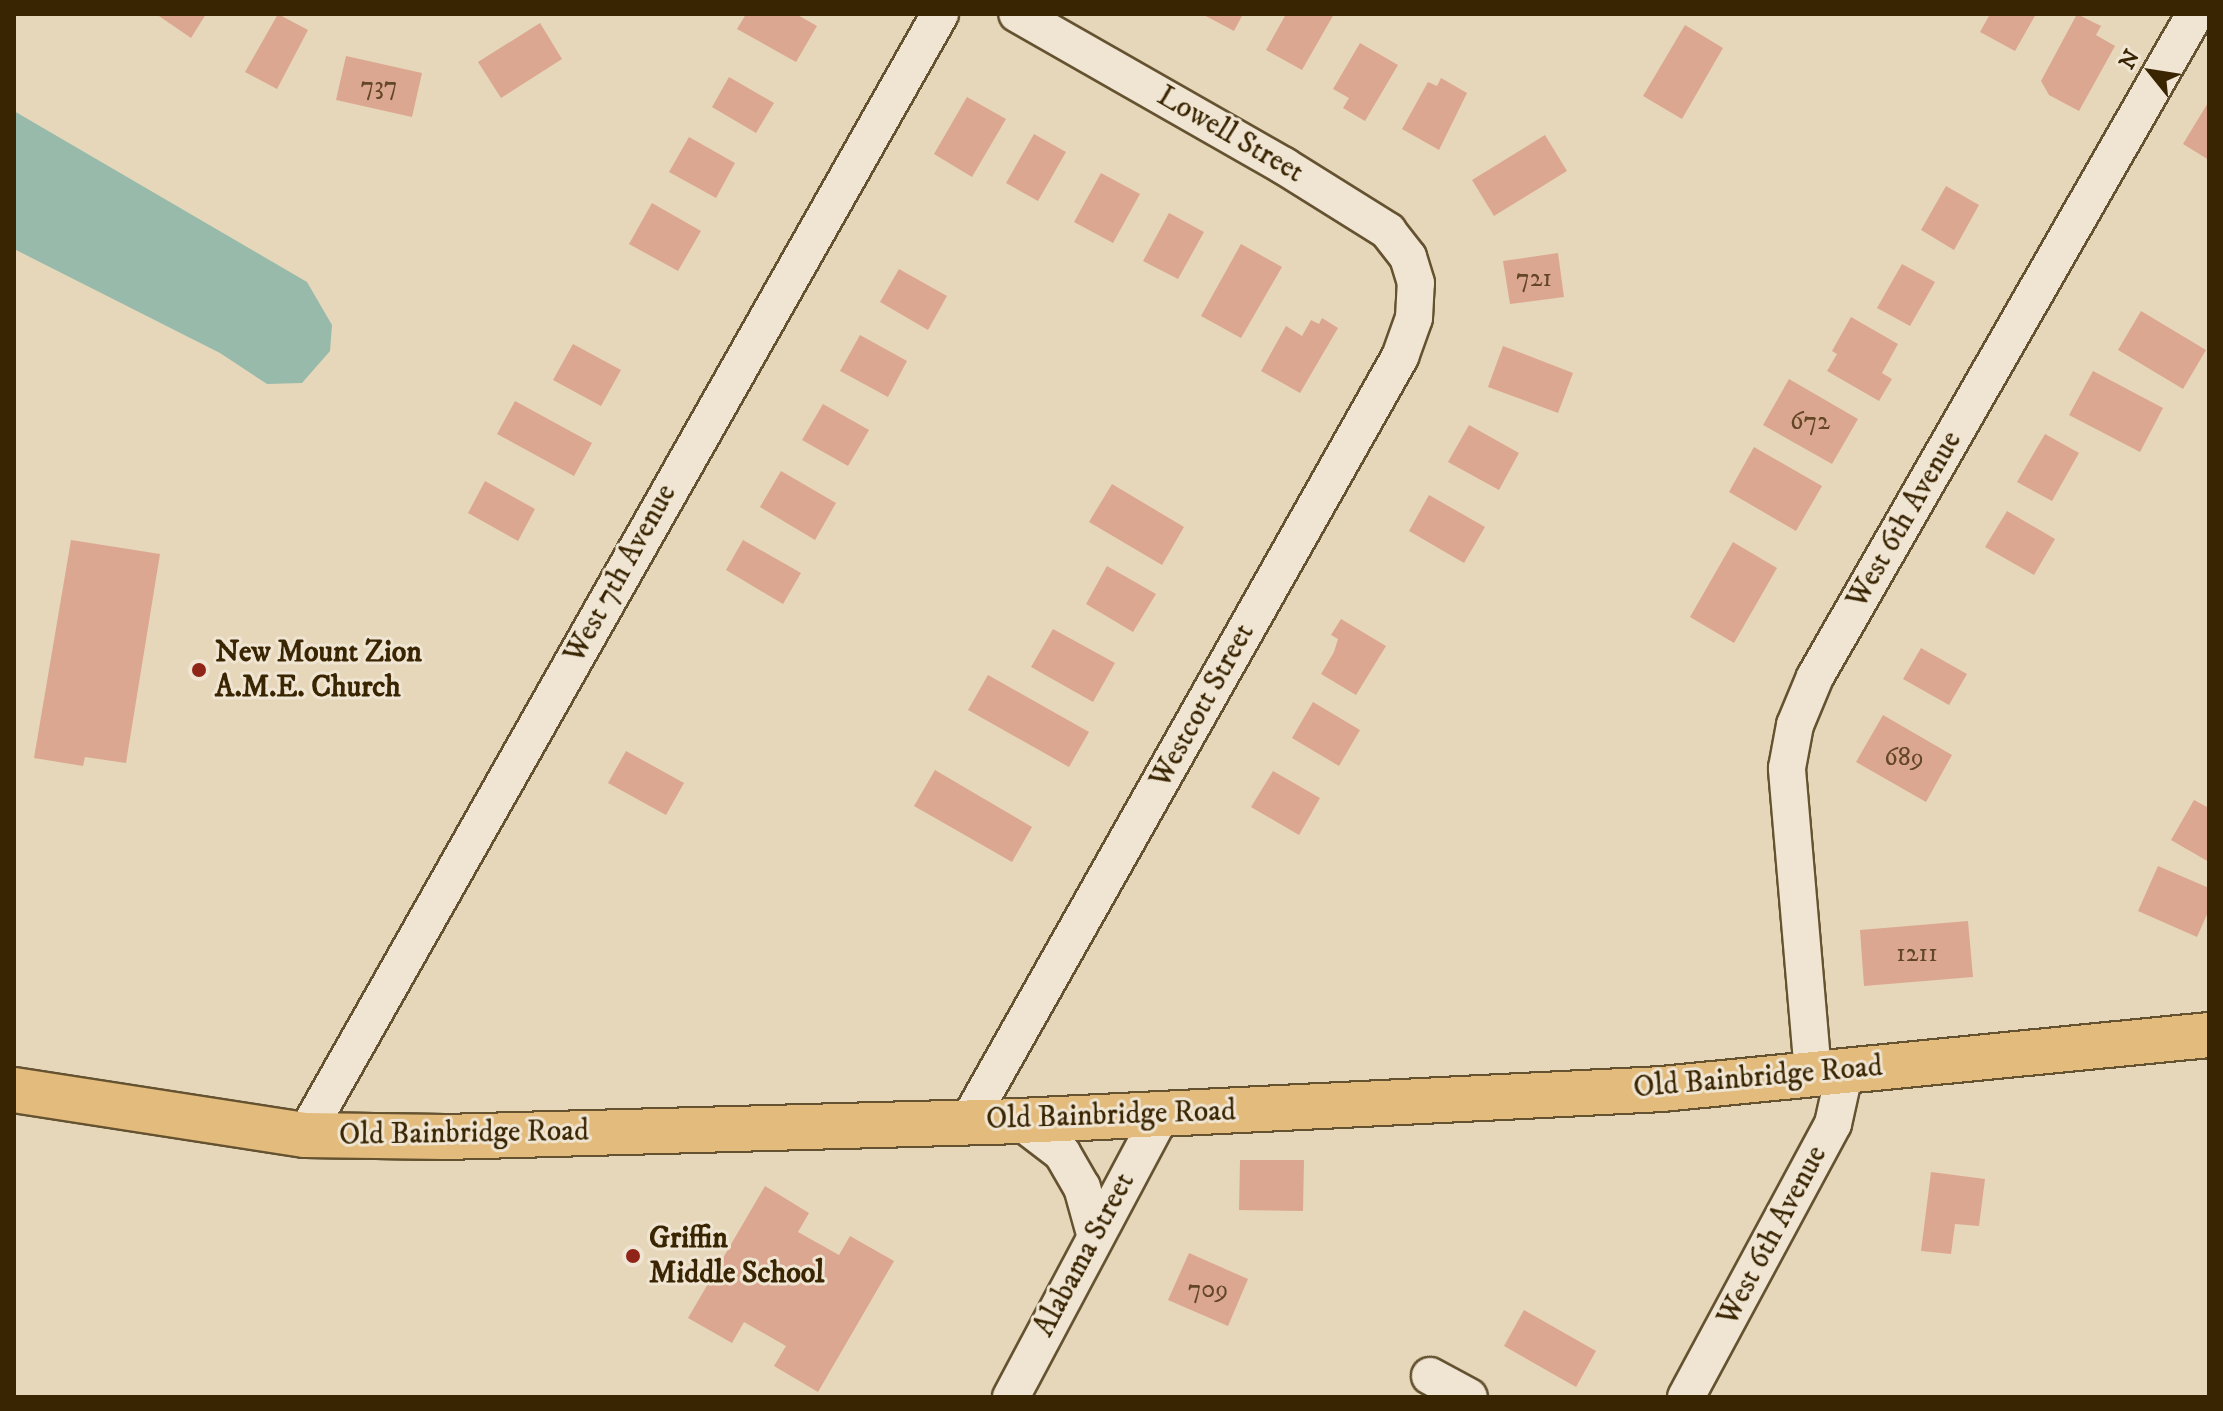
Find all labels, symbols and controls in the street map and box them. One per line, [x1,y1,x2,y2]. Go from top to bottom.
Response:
north arrow [2111,32,2191,112]
text: N [2114,45,2146,74]
house number: 737 [360,71,398,103]
street label: Lowell Street [1150,79,1310,191]
house number: 721 [1516,263,1552,295]
house number: 672 [1790,406,1830,438]
street label: West 6th Avenue [1840,425,1970,615]
street label: West 7th Avenue [557,478,685,670]
street label: Westcott Street [1143,618,1263,794]
place label: New Mount Zion A.M.E. Church [215,635,422,706]
marker: New Mount Zion A.M.E. Church [190,661,208,679]
house number: 689 [1884,742,1924,774]
house number: 1211 [1896,938,1938,970]
street label: Old Bainbridge Road [1632,1049,1884,1107]
street label: Old Bainbridge Road [985,1094,1237,1138]
street label: Old Bainbridge Road [339,1114,589,1154]
street label: West 6th Avenue [1711,1140,1835,1332]
street label: Alabama Street [1027,1167,1143,1343]
place label: Griffin Middle School [649,1221,824,1292]
marker: Griffin Middle School [624,1247,642,1265]
house number: 709 [1188,1274,1228,1306]

